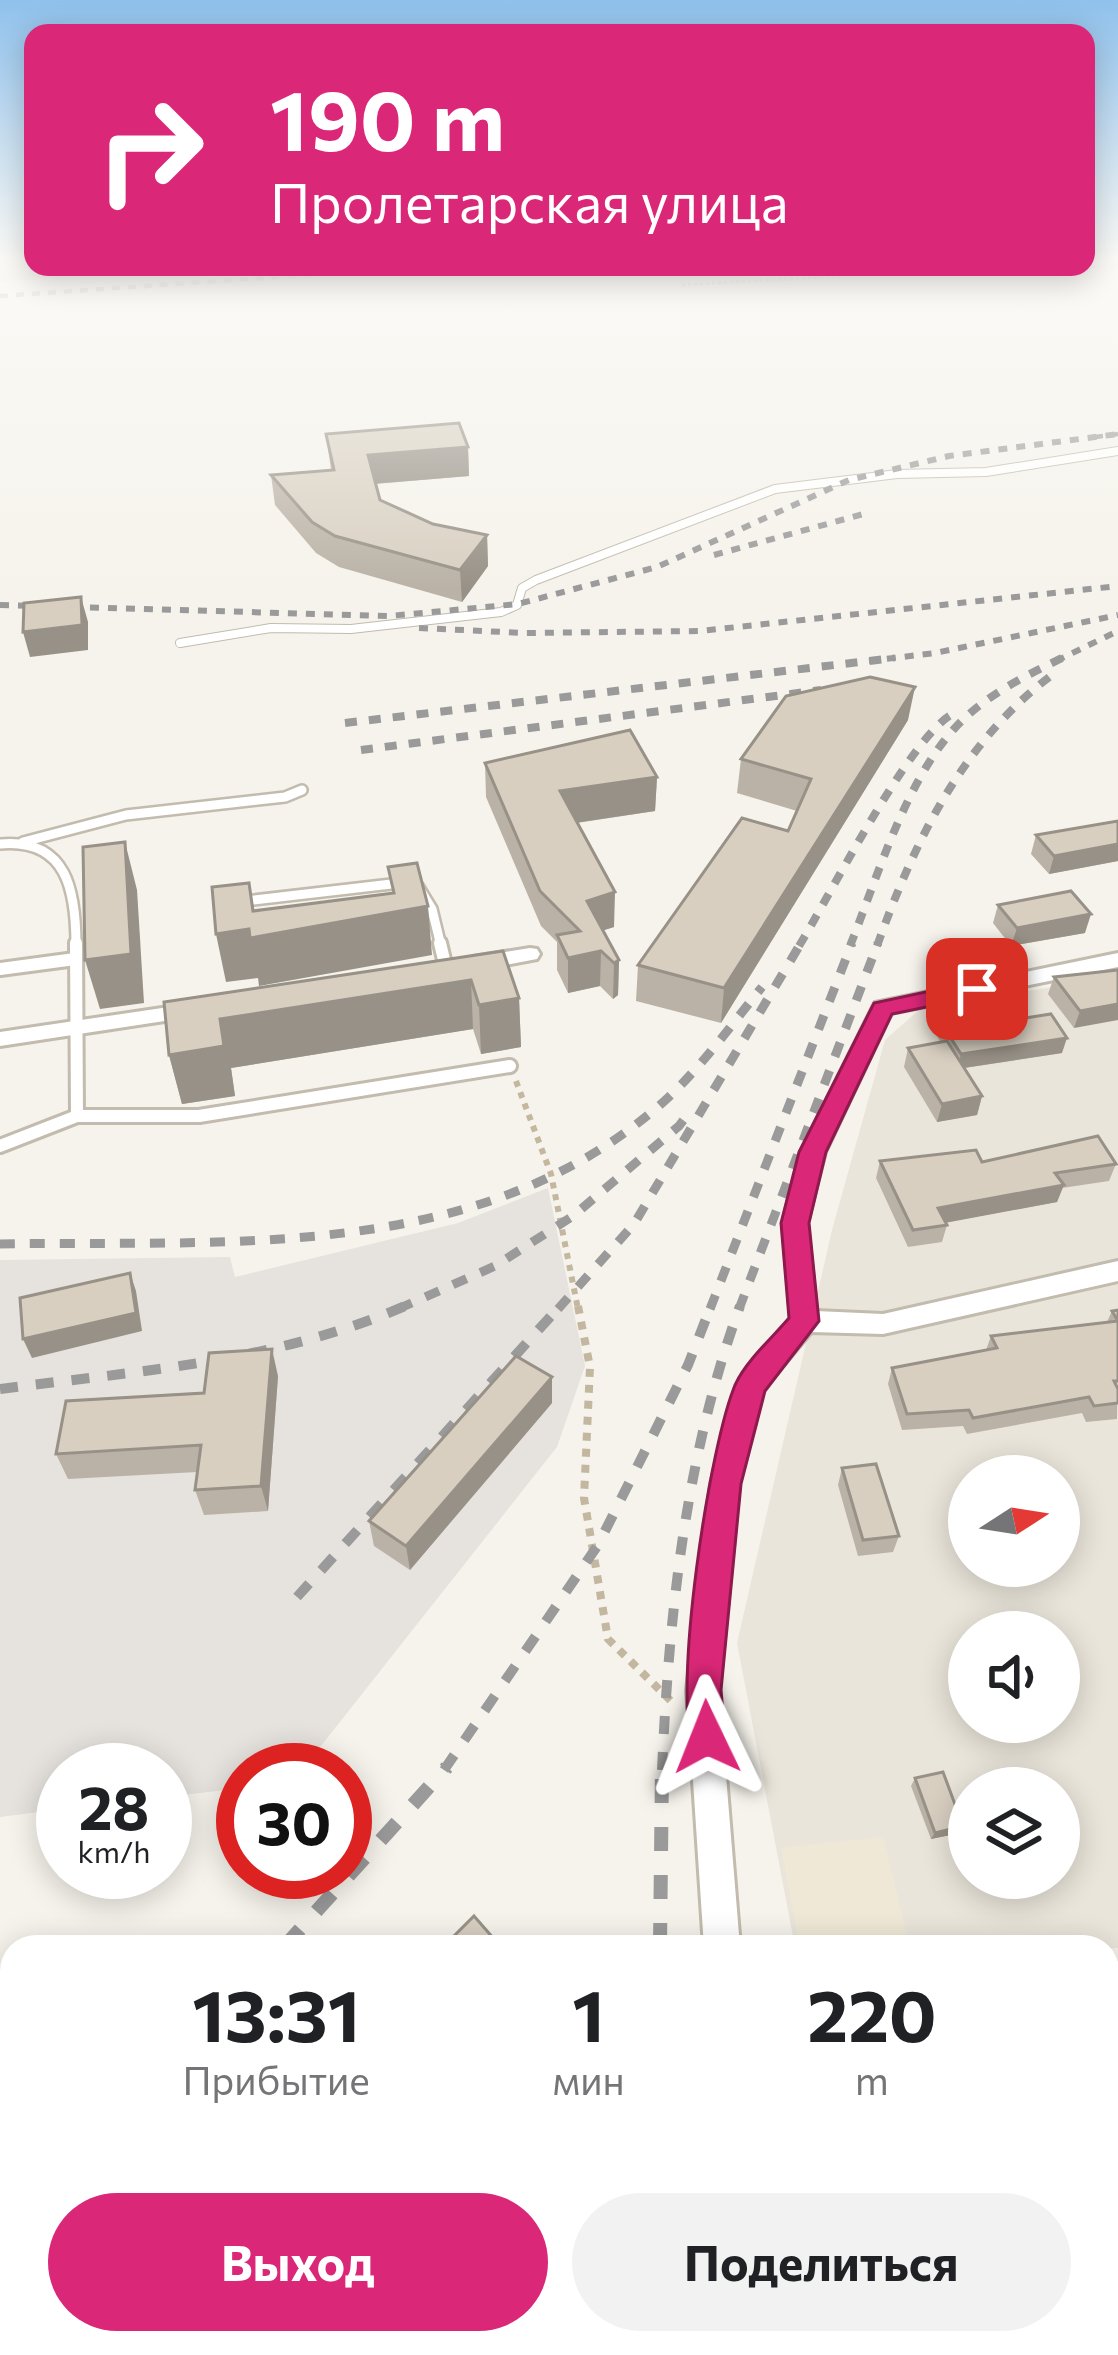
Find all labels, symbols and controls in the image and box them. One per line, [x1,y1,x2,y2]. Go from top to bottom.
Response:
text: 190 m [270,66,505,168]
icon: right [72,72,228,228]
text: Пролетарская улица [270,168,788,234]
pin [926,938,1028,1040]
icon: arrive [944,956,1010,1022]
north arrow [948,1455,1080,1587]
map controls [948,1455,1080,1899]
button: sound [948,1611,1080,1743]
position arrow [644,1674,770,1800]
speed limit sign: 30 [216,1743,372,1899]
button: layers [948,1767,1080,1899]
text: 28 [79,1769,149,1842]
text: km/h [78,1832,150,1869]
text: 13:31 [192,1969,360,2057]
text: 1 [572,1969,605,2057]
text: 220 [807,1969,937,2057]
text: Прибытие [182,2055,370,2103]
text: мин [552,2055,625,2103]
text: m [855,2055,889,2103]
button: Выход [48,2193,548,2331]
button: Поделиться [572,2193,1071,2331]

